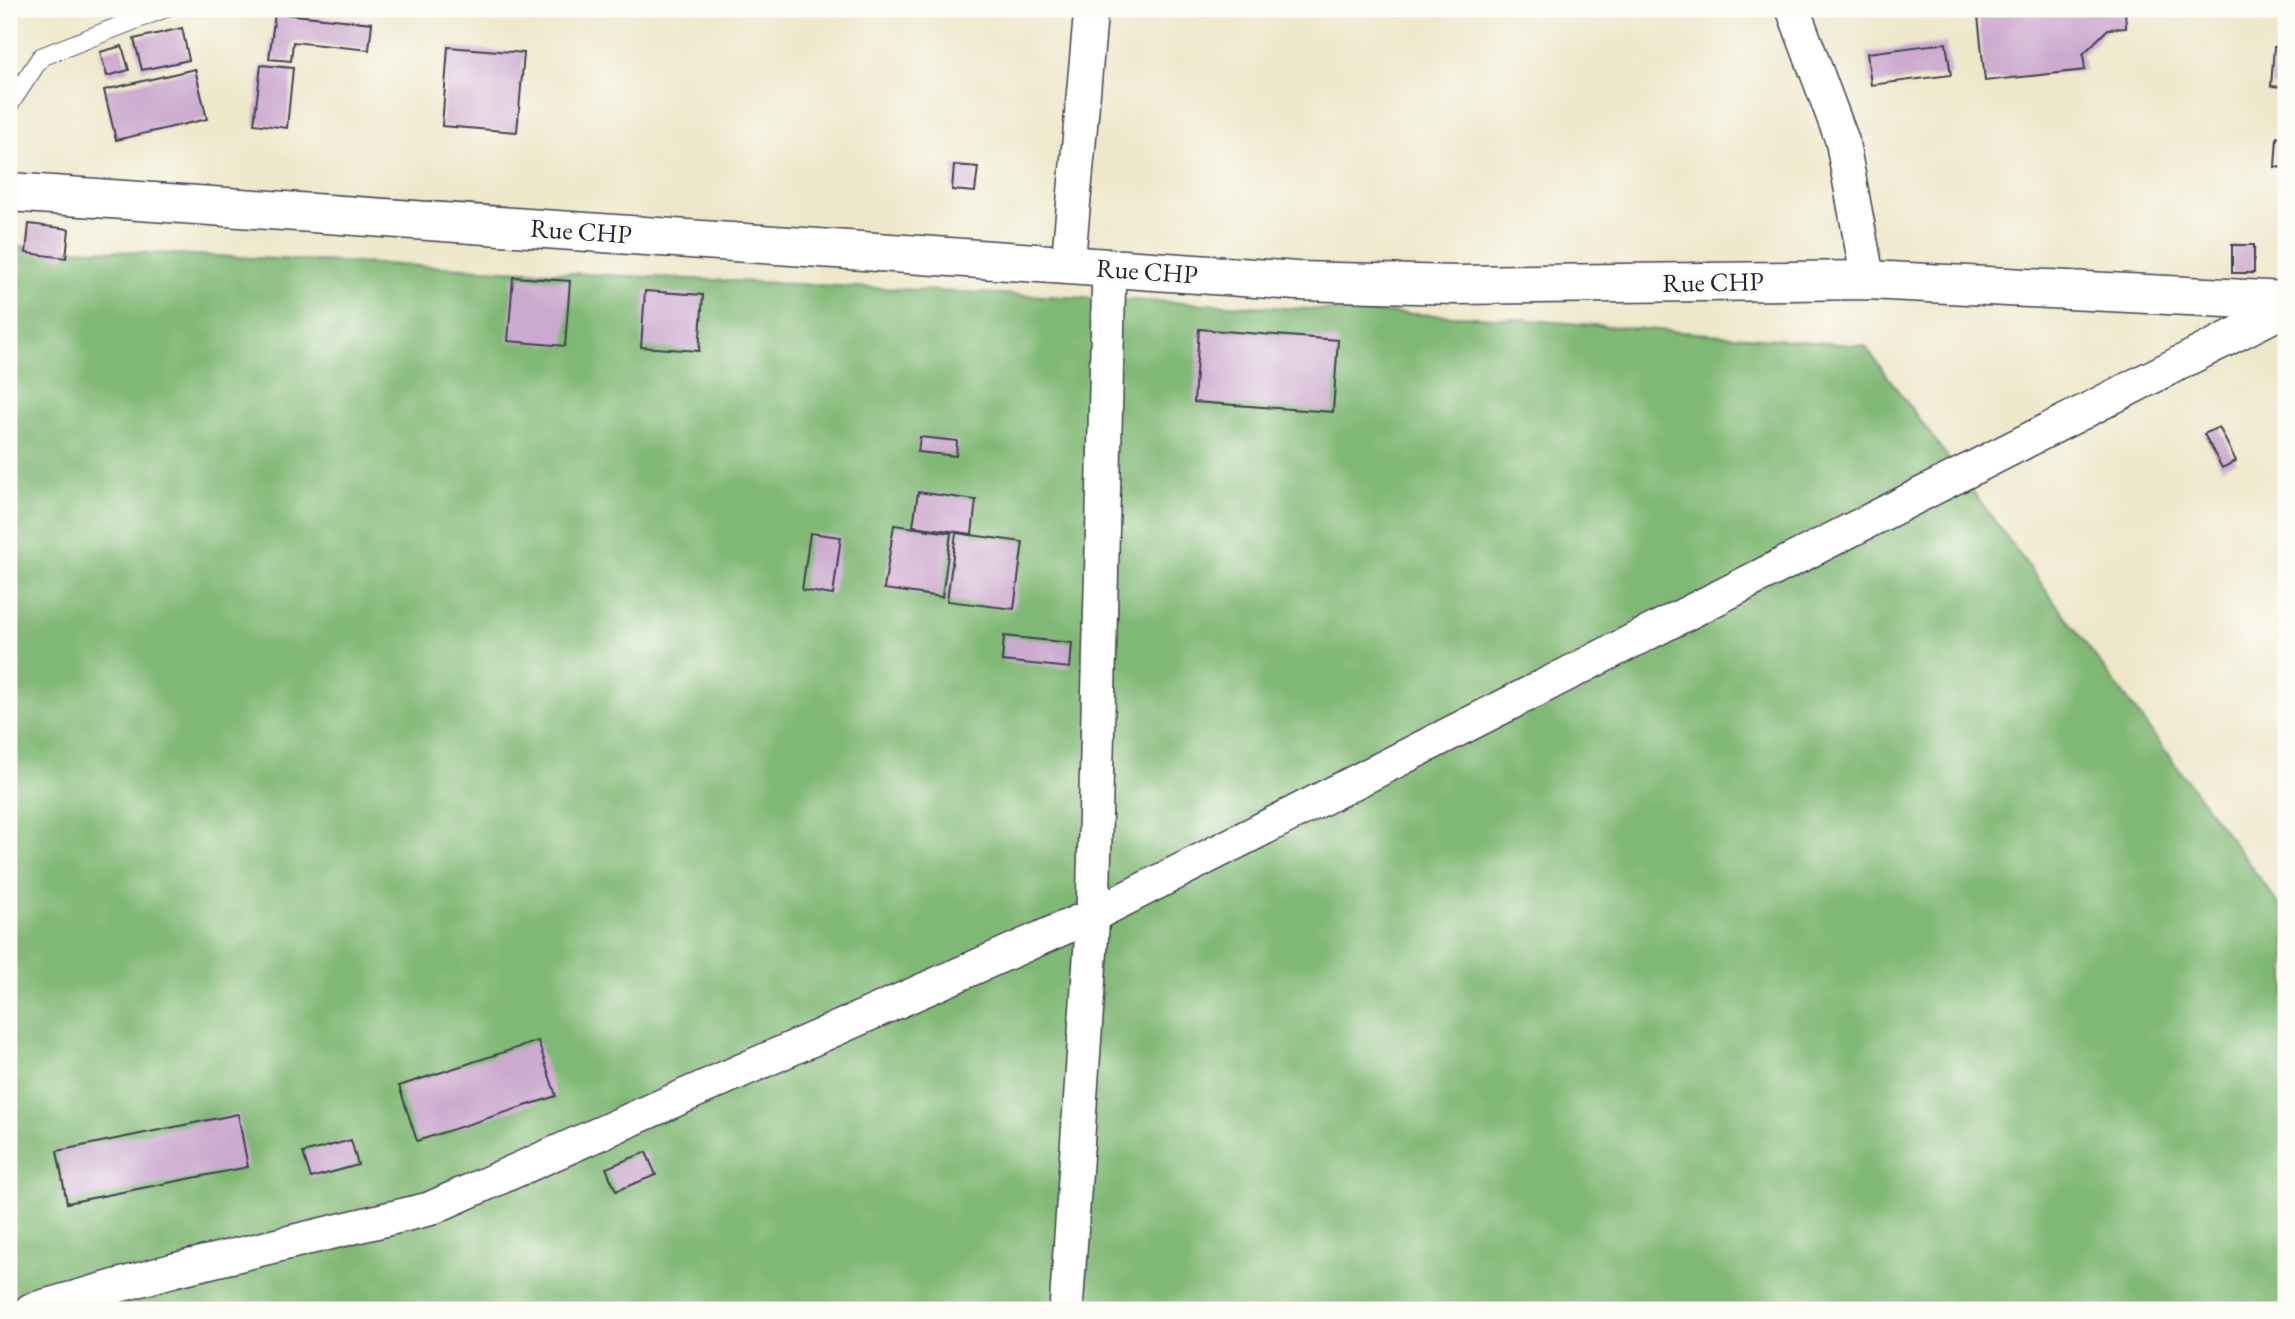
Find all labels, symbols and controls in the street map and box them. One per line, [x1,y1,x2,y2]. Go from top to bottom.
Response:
street label: Rue CHP [529,211,633,251]
street label: Rue CHP [1095,251,1199,291]
street label: Rue CHP [1662,264,1764,300]

